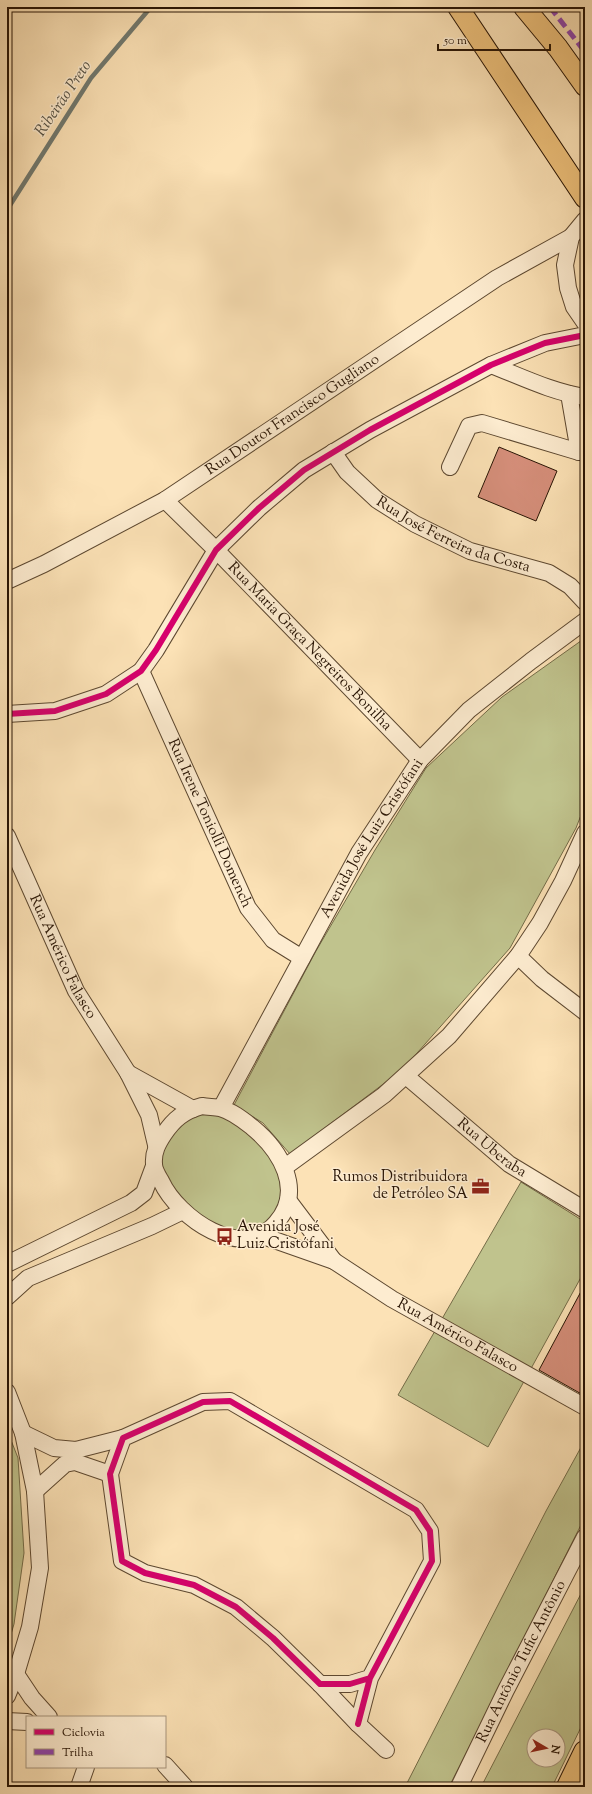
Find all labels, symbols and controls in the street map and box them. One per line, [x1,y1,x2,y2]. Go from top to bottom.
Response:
scale bar [438,26,550,52]
text: 50 m [443,32,467,50]
water label: Ribeirão Preto [30,56,98,142]
street label: Rua Doutor Francisco Gugliano [201,349,384,480]
street label: Rua José Ferreira da Costa [372,492,533,578]
street label: Rua Maria Graça Negreiros Bonilha [223,558,397,736]
street label: Rua Irene Toniolli Domench [162,735,257,911]
street label: Avenida José Luiz Cristófani [315,755,428,922]
street label: Rua Américo Falasco [24,891,102,1023]
street label: Rua Uberaba [452,1113,531,1183]
place label: Rumos Distribuidora de Petróleo SA [332,1167,468,1205]
office icon: Rumos Distribuidora de Petróleo SA [471,1176,491,1196]
place label: Avenida José Luiz Cristófani [237,1217,334,1255]
bus stop icon: Avenida José Luiz Cristófani [214,1226,234,1246]
street label: Rua Américo Falasco [393,1293,522,1378]
street label: Rua Antônio Tufic Antônio [471,1577,571,1746]
legend [26,1716,166,1768]
text: Ciclovia [62,1724,105,1742]
north arrow [526,1728,566,1768]
text: N [546,1743,564,1755]
text: Trilha [62,1744,94,1762]

